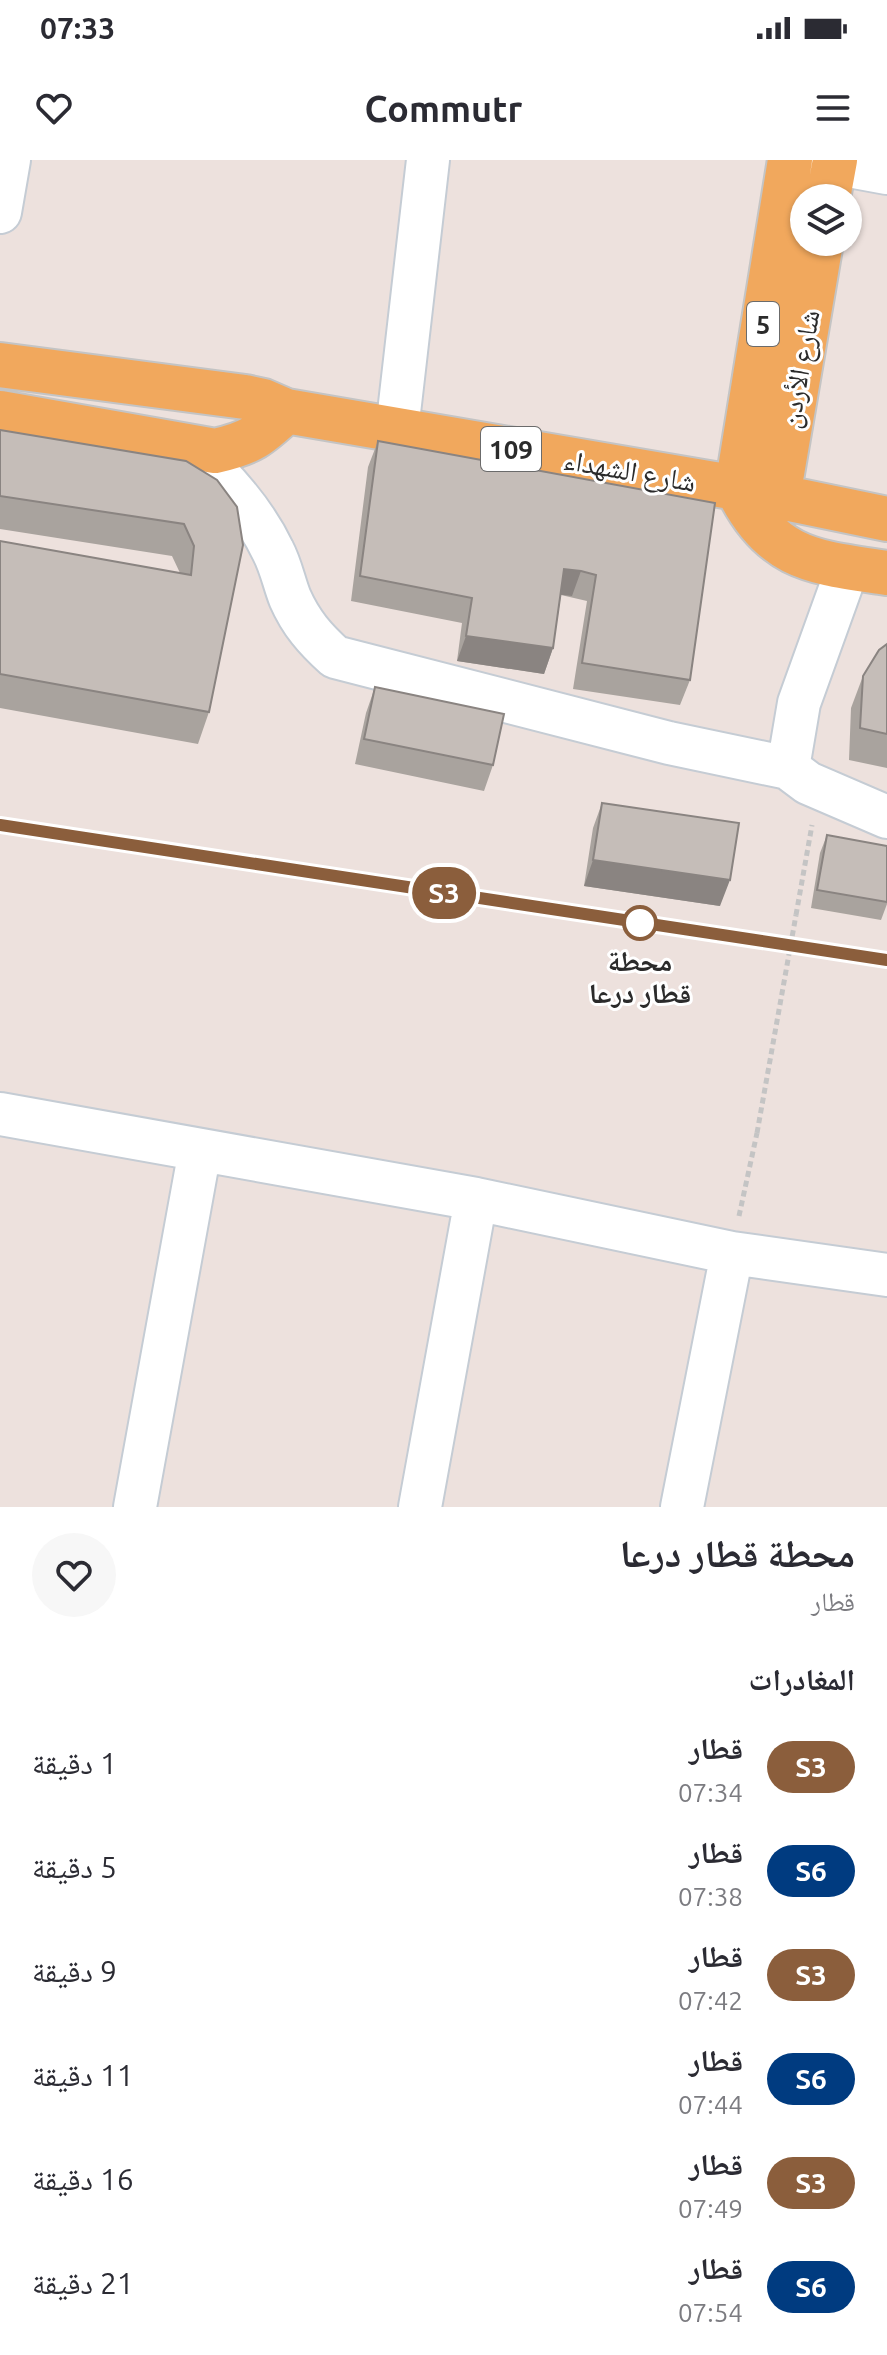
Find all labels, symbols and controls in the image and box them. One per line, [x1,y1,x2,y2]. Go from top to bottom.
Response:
text: 07:33 [40,11,115,45]
icon: heart [32,86,76,130]
icon: menu [811,86,855,130]
text: Commutr [365,88,522,129]
map controls [790,184,862,256]
button: layers [790,184,862,256]
road number: 5 [747,302,779,346]
street label: شارع الأردن [773,307,828,431]
road number: 109 [481,427,541,471]
street label: شارع الشهداء [561,443,699,500]
line badge: S3 [408,867,480,919]
text: S3 [428,877,460,908]
marker: محطة قطار درعا [623,906,657,940]
place label: محطة قطار درعا [589,945,691,1008]
text: محطة قطار درعا [620,1532,855,1574]
button: heart [32,1533,116,1617]
text: قطار [811,1587,855,1616]
text: المغادرات [748,1662,855,1696]
text: قطار [689,1731,743,1765]
text: 1 دقيقة [32,1746,117,1780]
text: S3 [795,1751,827,1782]
text: 07:34 [678,1778,743,1807]
text: قطار [689,1835,743,1869]
text: 5 دقيقة [32,1850,117,1884]
text: S6 [795,1855,827,1886]
text: 07:38 [678,1882,743,1911]
text: قطار [689,1939,743,1973]
text: 9 دقيقة [32,1954,117,1988]
text: S3 [795,1959,827,1990]
text: 07:42 [678,1986,743,2015]
text: قطار [689,2043,743,2077]
text: 11 دقيقة [32,2058,134,2092]
text: S6 [795,2063,827,2094]
text: 07:44 [678,2090,743,2119]
text: قطار [689,2147,743,2181]
text: 16 دقيقة [32,2162,134,2196]
text: S3 [795,2167,827,2198]
text: 07:49 [678,2194,743,2223]
text: قطار [689,2251,743,2285]
text: 21 دقيقة [32,2266,134,2300]
text: S6 [795,2271,827,2302]
text: 07:54 [678,2298,743,2327]

